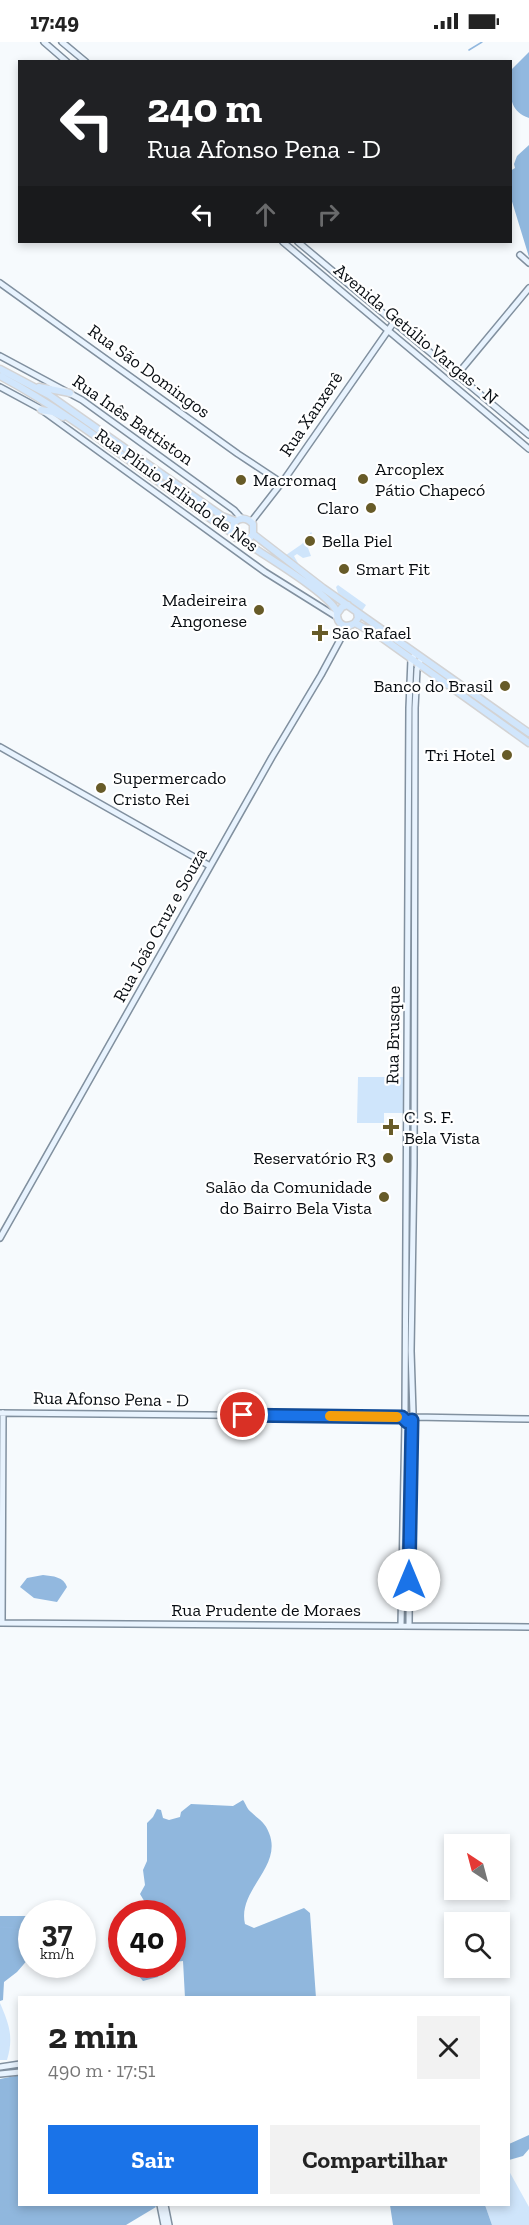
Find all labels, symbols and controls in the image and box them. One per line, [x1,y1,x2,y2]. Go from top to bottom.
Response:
text: 17:49 [30,8,79,35]
text: 240 m [147,82,262,133]
icon: left [48,84,126,162]
text: Rua Afonso Pena - D [147,133,381,165]
icon: left [186,198,219,231]
icon: ahead [249,198,282,231]
icon: right [312,198,345,231]
street label: Avenida Getúlio Vargas - N [330,259,502,409]
street label: Rua São Domingos [84,319,214,423]
street label: Rua Xanxerê [275,367,347,461]
street label: Rua Inês Battiston [68,370,198,470]
street label: Rua Plínio Arlindo de Nes [91,423,263,557]
place label: Arcoplex Pátio Chapecó [375,458,485,501]
place label: Macromaq [253,469,337,491]
marker: Arcoplex Pátio Chapecó [356,472,370,486]
marker: Macromaq [234,473,248,487]
place label: Claro [317,497,359,519]
marker: Claro [364,501,378,515]
place label: Bella Piel [322,530,393,552]
marker: Bella Piel [303,534,317,548]
place label: Smart Fit [356,558,430,580]
marker: Smart Fit [337,562,351,576]
place label: Madeireira Angonese [162,589,247,632]
marker: Madeireira Angonese [252,603,266,617]
place label: São Rafael [332,622,411,644]
marker: São Rafael [313,626,327,640]
place label: Banco do Brasil [373,675,493,697]
marker: Banco do Brasil [498,679,512,693]
place label: Tri Hotel [425,744,495,766]
marker: Tri Hotel [500,748,514,762]
place label: Supermercado Cristo Rei [113,767,226,810]
marker: Supermercado Cristo Rei [94,781,108,795]
street label: Rua João Cruz e Souza [108,844,212,1006]
street label: Rua Brusque [381,986,405,1084]
place label: C. S. F. Bela Vista [404,1106,480,1149]
marker: C. S. F. Bela Vista [382,1118,400,1136]
place label: Reservatório R3 [253,1147,376,1169]
marker: Reservatório R3 [381,1151,395,1165]
place label: Salão da Comunidade do Bairro Bela Vista [205,1176,372,1219]
marker: Salão da Comunidade do Bairro Bela Vista [377,1190,391,1204]
street label: Rua Afonso Pena - D [33,1387,189,1411]
pin [217,1389,268,1440]
icon: arrive [226,1398,259,1431]
position arrow [377,1548,441,1612]
street label: Rua Prudente de Moraes [171,1599,361,1621]
north arrow [444,1834,510,1900]
map controls [444,1834,510,1978]
speed limit sign: 40 [108,1900,186,1978]
button: search [444,1912,510,1978]
text: 37 [42,1914,72,1950]
text: km/h [40,1945,74,1963]
text: 2 min [48,2014,138,2057]
button: close [417,2016,480,2079]
text: 490 m · 17:51 [48,2058,155,2082]
button: Sair [48,2125,258,2194]
button: Compartilhar [270,2125,480,2194]

